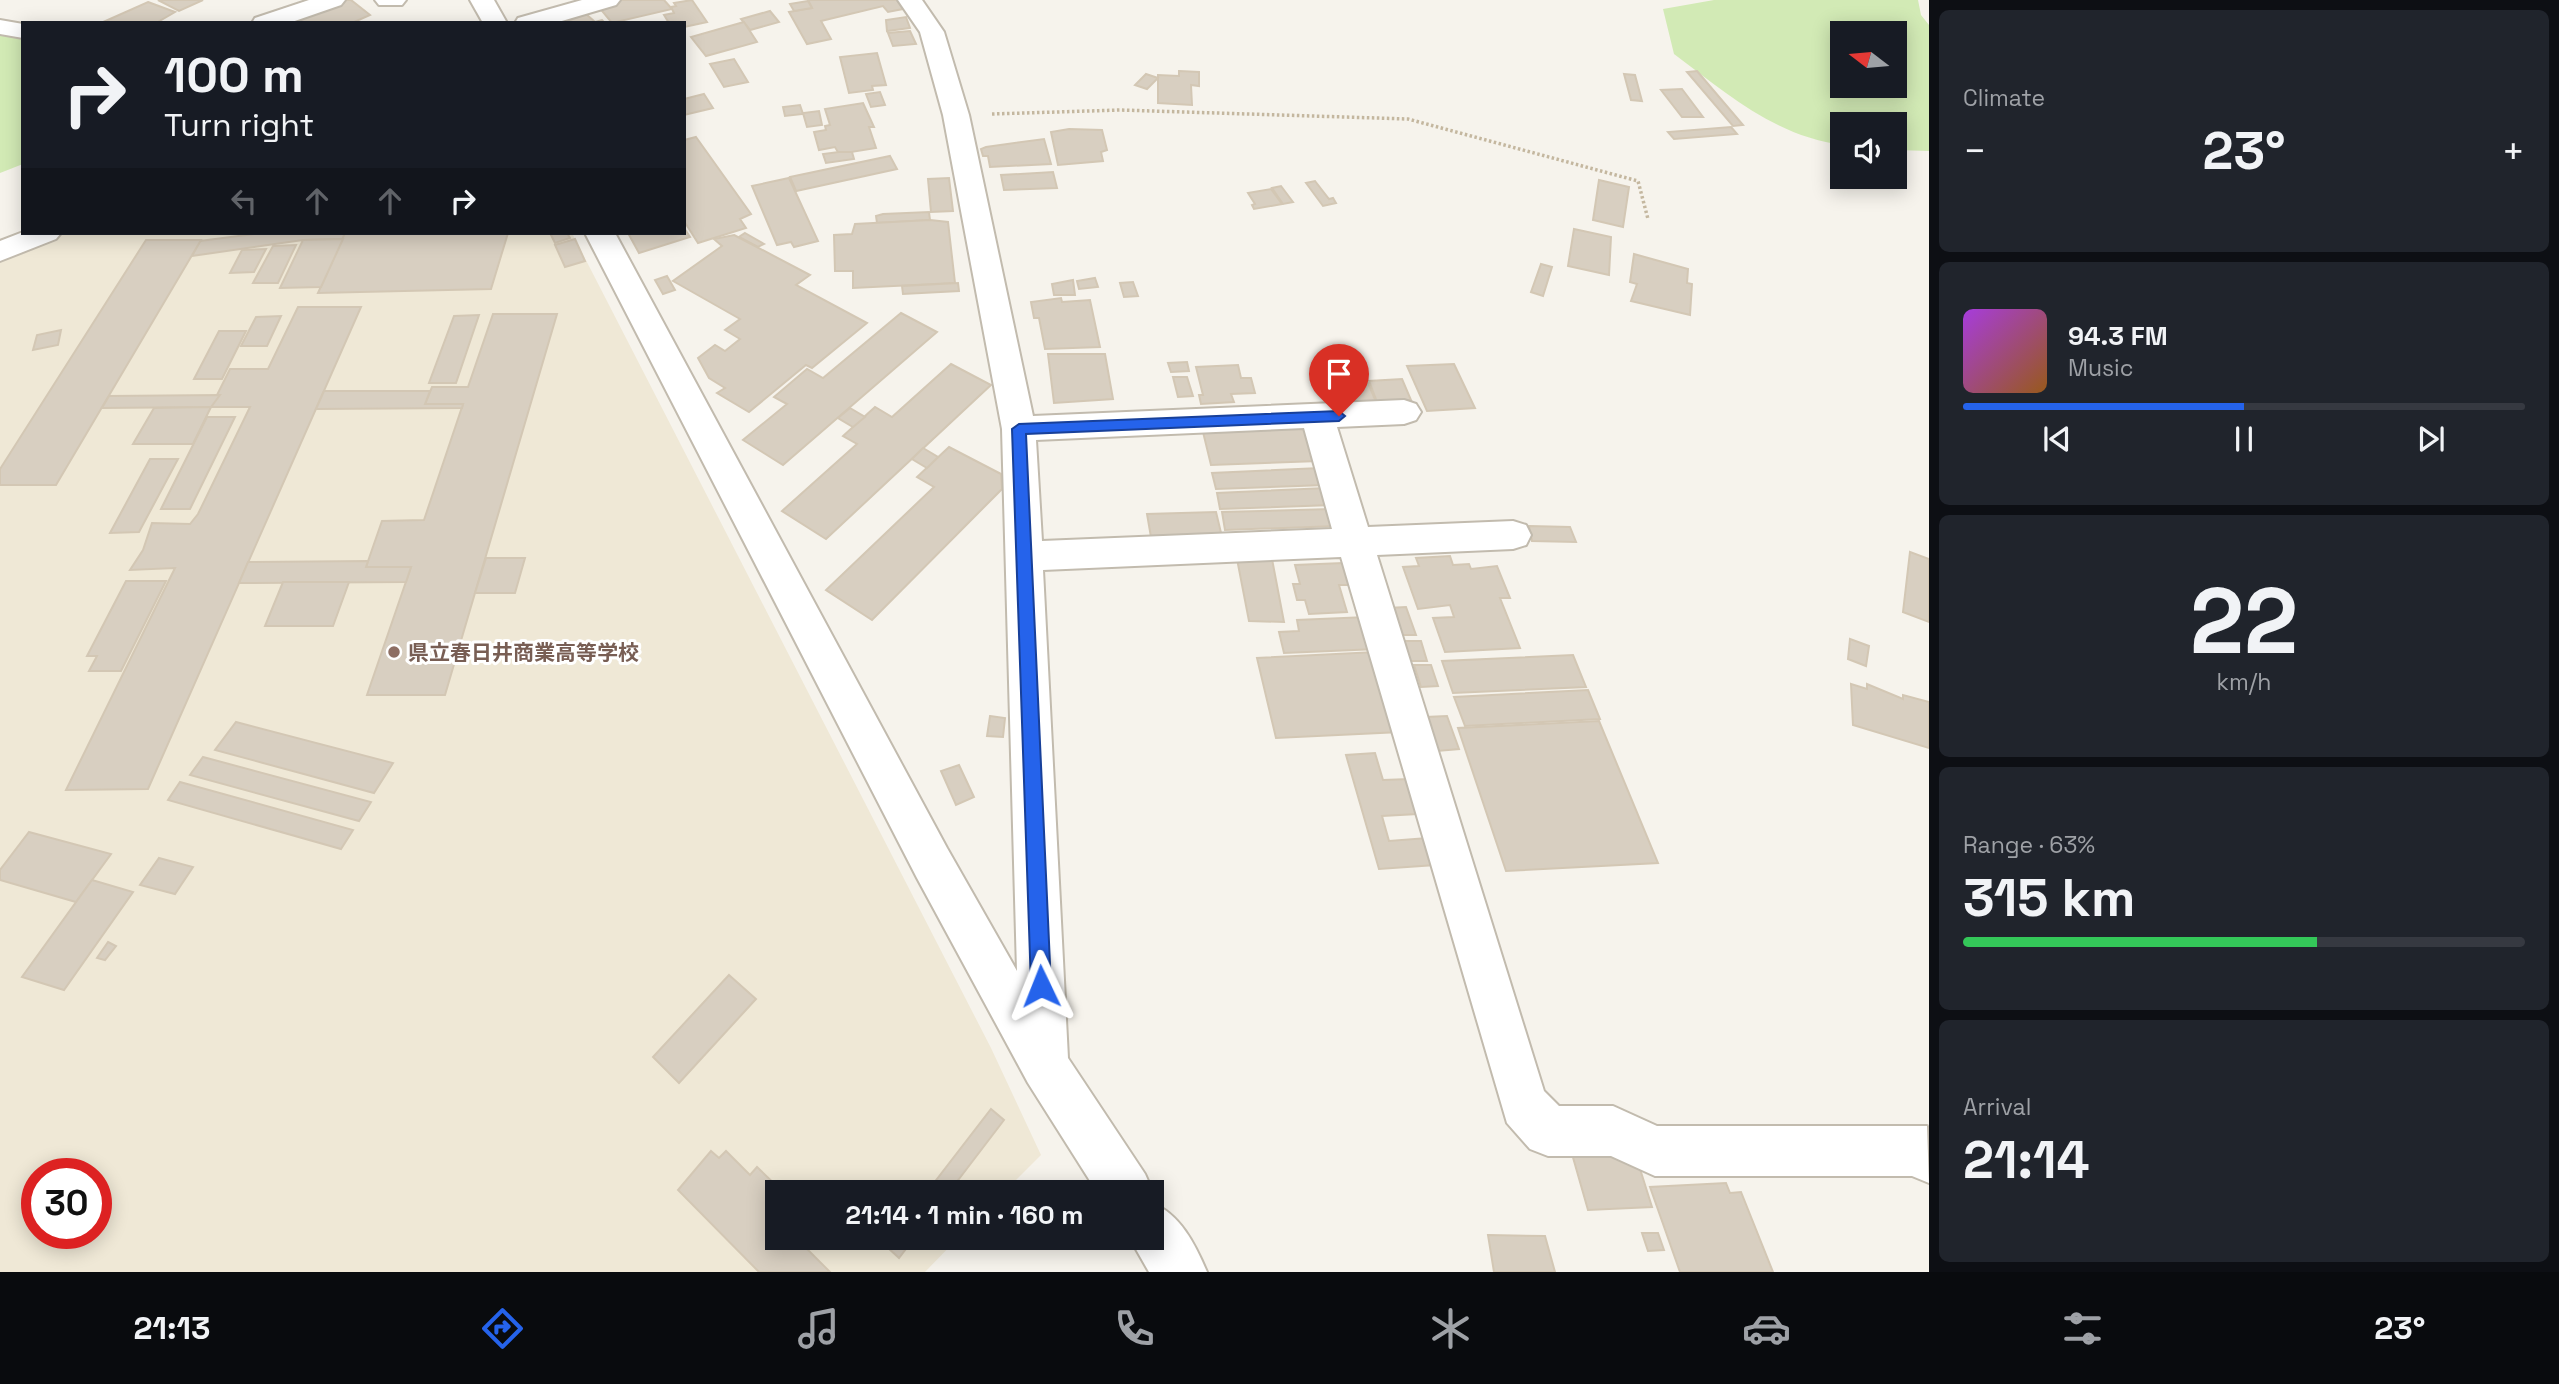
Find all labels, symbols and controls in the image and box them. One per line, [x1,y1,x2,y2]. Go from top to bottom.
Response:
north arrow [1830,21,1908,98]
map controls [1830,21,1907,189]
text: 100 m [164,44,304,106]
icon: right [49,49,140,140]
text: Climate [1963,83,2045,113]
text: Turn right [164,105,314,145]
button: sound [1830,112,1907,189]
text: 23° [2203,118,2286,184]
text: − [1963,127,1987,175]
text: + [2501,127,2525,175]
icon: left [225,182,263,220]
icon: ahead [298,182,336,220]
icon: ahead [371,182,409,220]
icon: right [444,182,482,220]
text: 94.3 FM [2068,319,2168,353]
pin [1309,344,1369,416]
text: Music [2068,353,2133,383]
icon: arrive [1320,355,1358,393]
icon: previous [2038,420,2076,458]
icon: pause [2225,420,2263,458]
icon: next [2412,420,2450,458]
text: 22 [2190,563,2298,680]
place label: 県立春日井商業高等学校 [408,639,639,666]
marker: 県立春日井商業高等学校 [386,644,402,660]
text: km/h [2217,667,2271,697]
text: Range · 63% [1963,830,2095,860]
text: 315 km [1963,865,2135,931]
position arrow [1004,949,1078,1023]
text: Arrival [1963,1092,2031,1122]
text: 21:14 [1963,1127,2089,1193]
speed limit sign: 30 [21,1158,112,1249]
text: 21:14 · 1 min · 160 m [846,1198,1083,1232]
icon: directions [478,1304,527,1353]
icon: music [794,1304,843,1353]
icon: phone [1110,1304,1159,1353]
icon: climate [1426,1304,1475,1353]
icon: car [1742,1304,1791,1353]
icon: filters [2058,1304,2107,1353]
text: 21:13 [134,1308,210,1348]
text: 23° [2374,1308,2425,1348]

